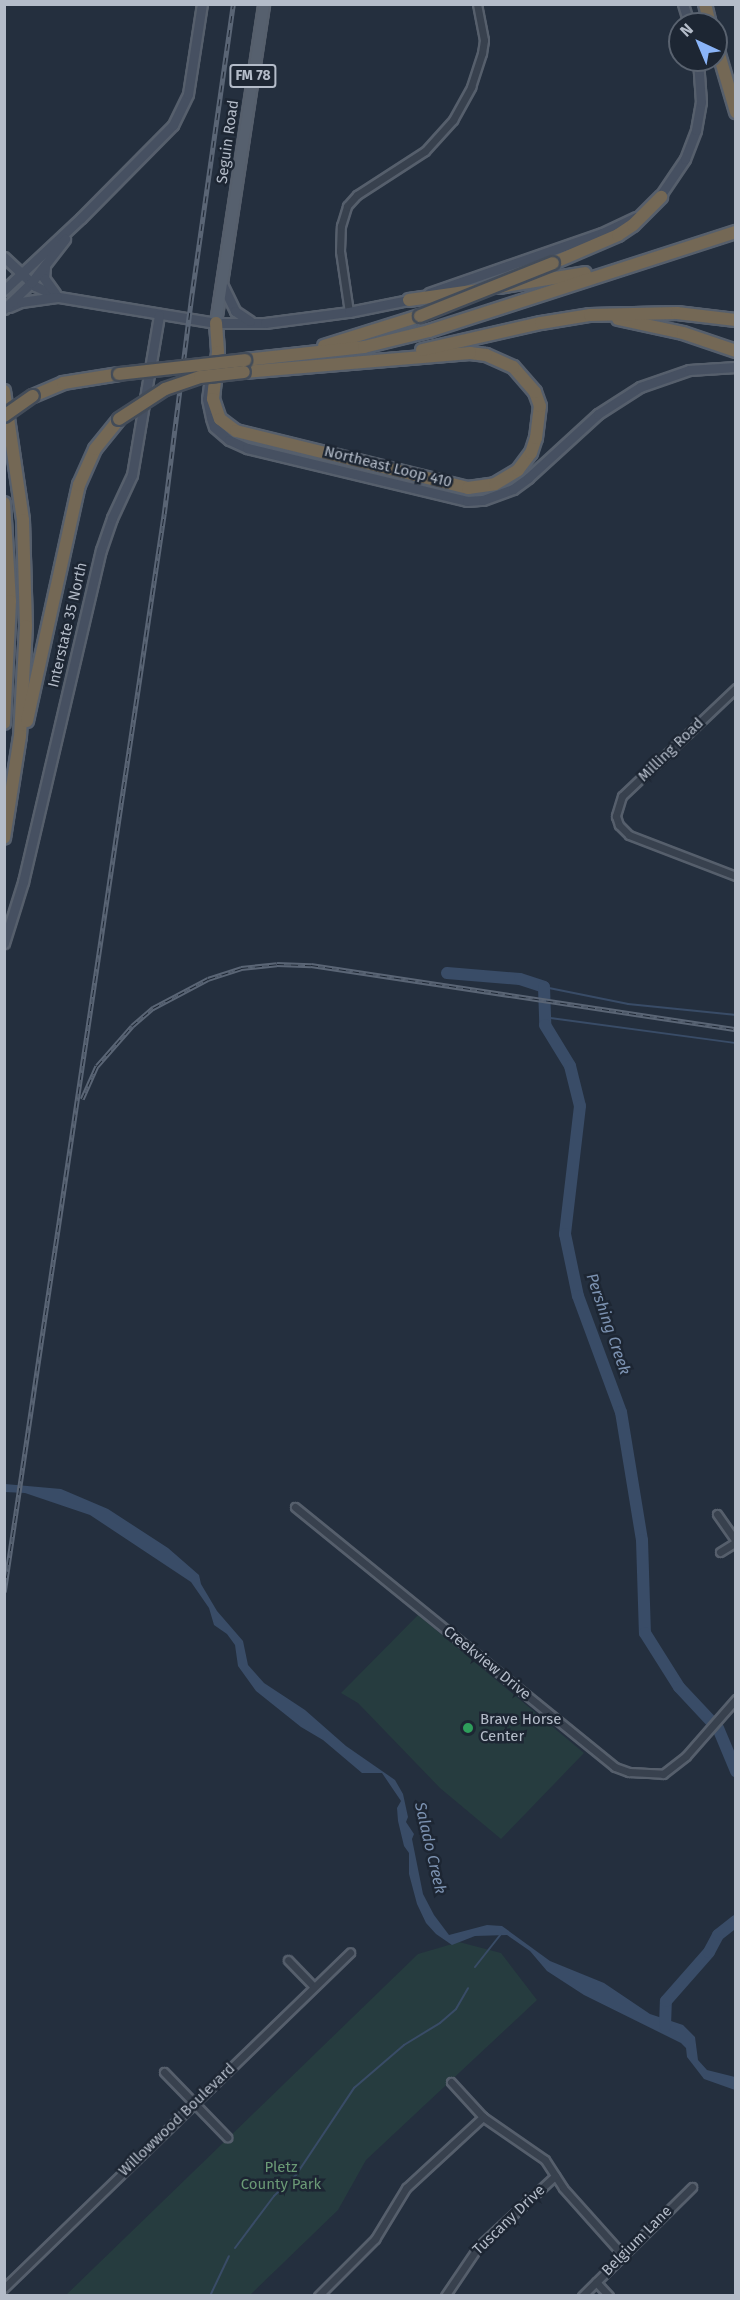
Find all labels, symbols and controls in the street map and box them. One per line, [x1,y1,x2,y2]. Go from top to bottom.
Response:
north arrow [668,12,728,72]
text: N [676,20,697,41]
road number: FM 78 [229,65,277,87]
street label: Seguin Road [213,99,243,185]
street label: Northeast Loop 410 [322,442,454,492]
street label: Interstate 35 North [45,561,91,689]
street label: Milling Road [635,714,707,786]
water label: Pershing Creek [582,1271,634,1377]
street label: Creekview Drive [440,1622,534,1704]
place label: Brave Horse Center [480,1710,561,1745]
marker: Brave Horse Center [461,1721,475,1735]
water label: Salado Creek [410,1800,450,1896]
street label: Willowwood Boulevard [115,2060,239,2180]
park label: Pletz County Park [241,2158,321,2193]
street label: Tuscany Drive [469,2181,549,2259]
street label: Belgium Lane [598,2202,676,2280]

